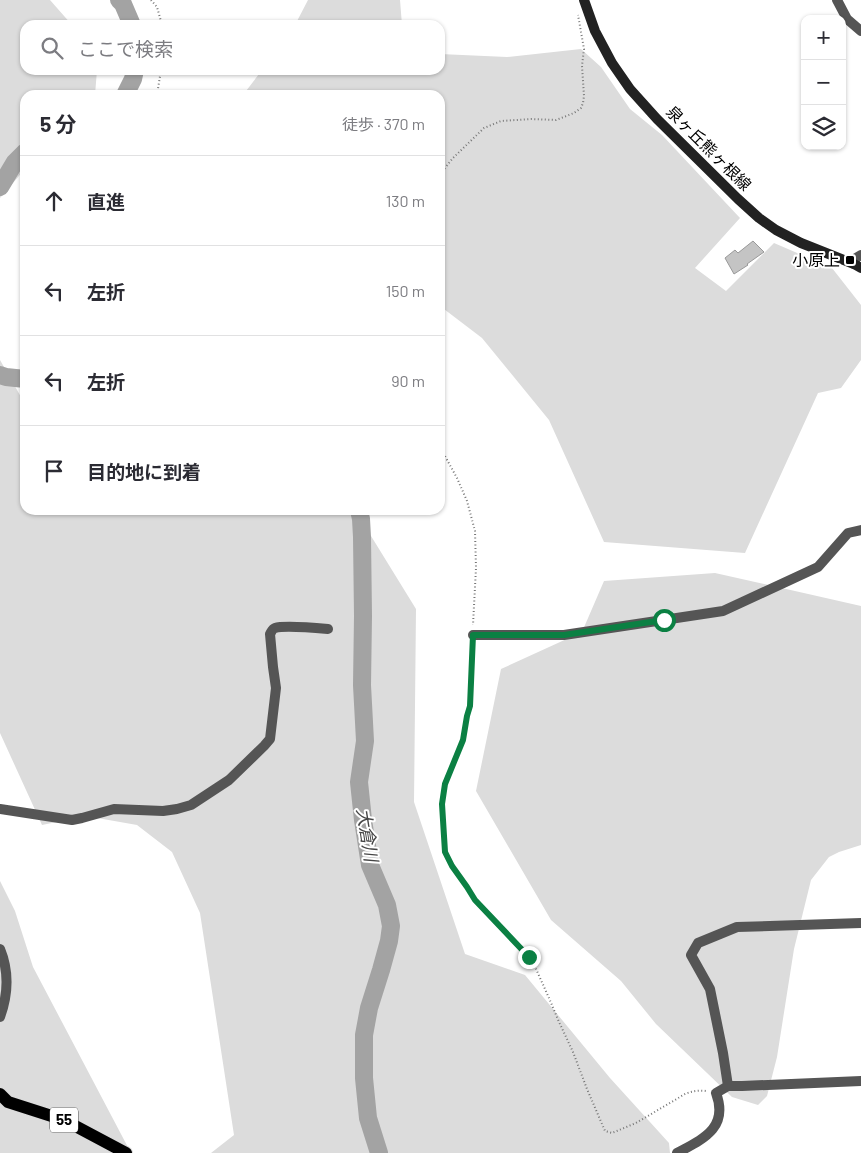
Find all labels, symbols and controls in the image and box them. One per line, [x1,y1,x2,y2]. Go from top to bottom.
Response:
map controls [801,15,846,150]
button: + [801,15,846,60]
search box [20,20,445,75]
icon: search [38,34,66,62]
text: ここで検索 [78,37,173,60]
button: − [801,60,846,105]
street label: 泉ヶ丘熊ヶ根線 [663,101,756,194]
button: layers [801,105,846,150]
text: 5 分 [40,111,77,136]
text: 徒歩 · 370 m [342,114,425,133]
icon: ahead [40,187,68,215]
text: 直進 [87,190,125,213]
text: 130 m [386,191,425,210]
place label: 小原上 [792,250,840,269]
marker: 小原上 [844,254,856,266]
icon: left [40,277,68,305]
text: 左折 [87,280,125,303]
text: 150 m [386,281,425,300]
icon: left [40,367,68,395]
text: 左折 [87,370,125,393]
text: 90 m [391,371,425,390]
icon: arrive [40,457,68,485]
text: 目的地に到着 [87,460,201,483]
route start [653,609,676,632]
water label: 大倉川 [353,806,383,865]
route end [518,946,541,969]
road number: 55 [50,1108,78,1132]

